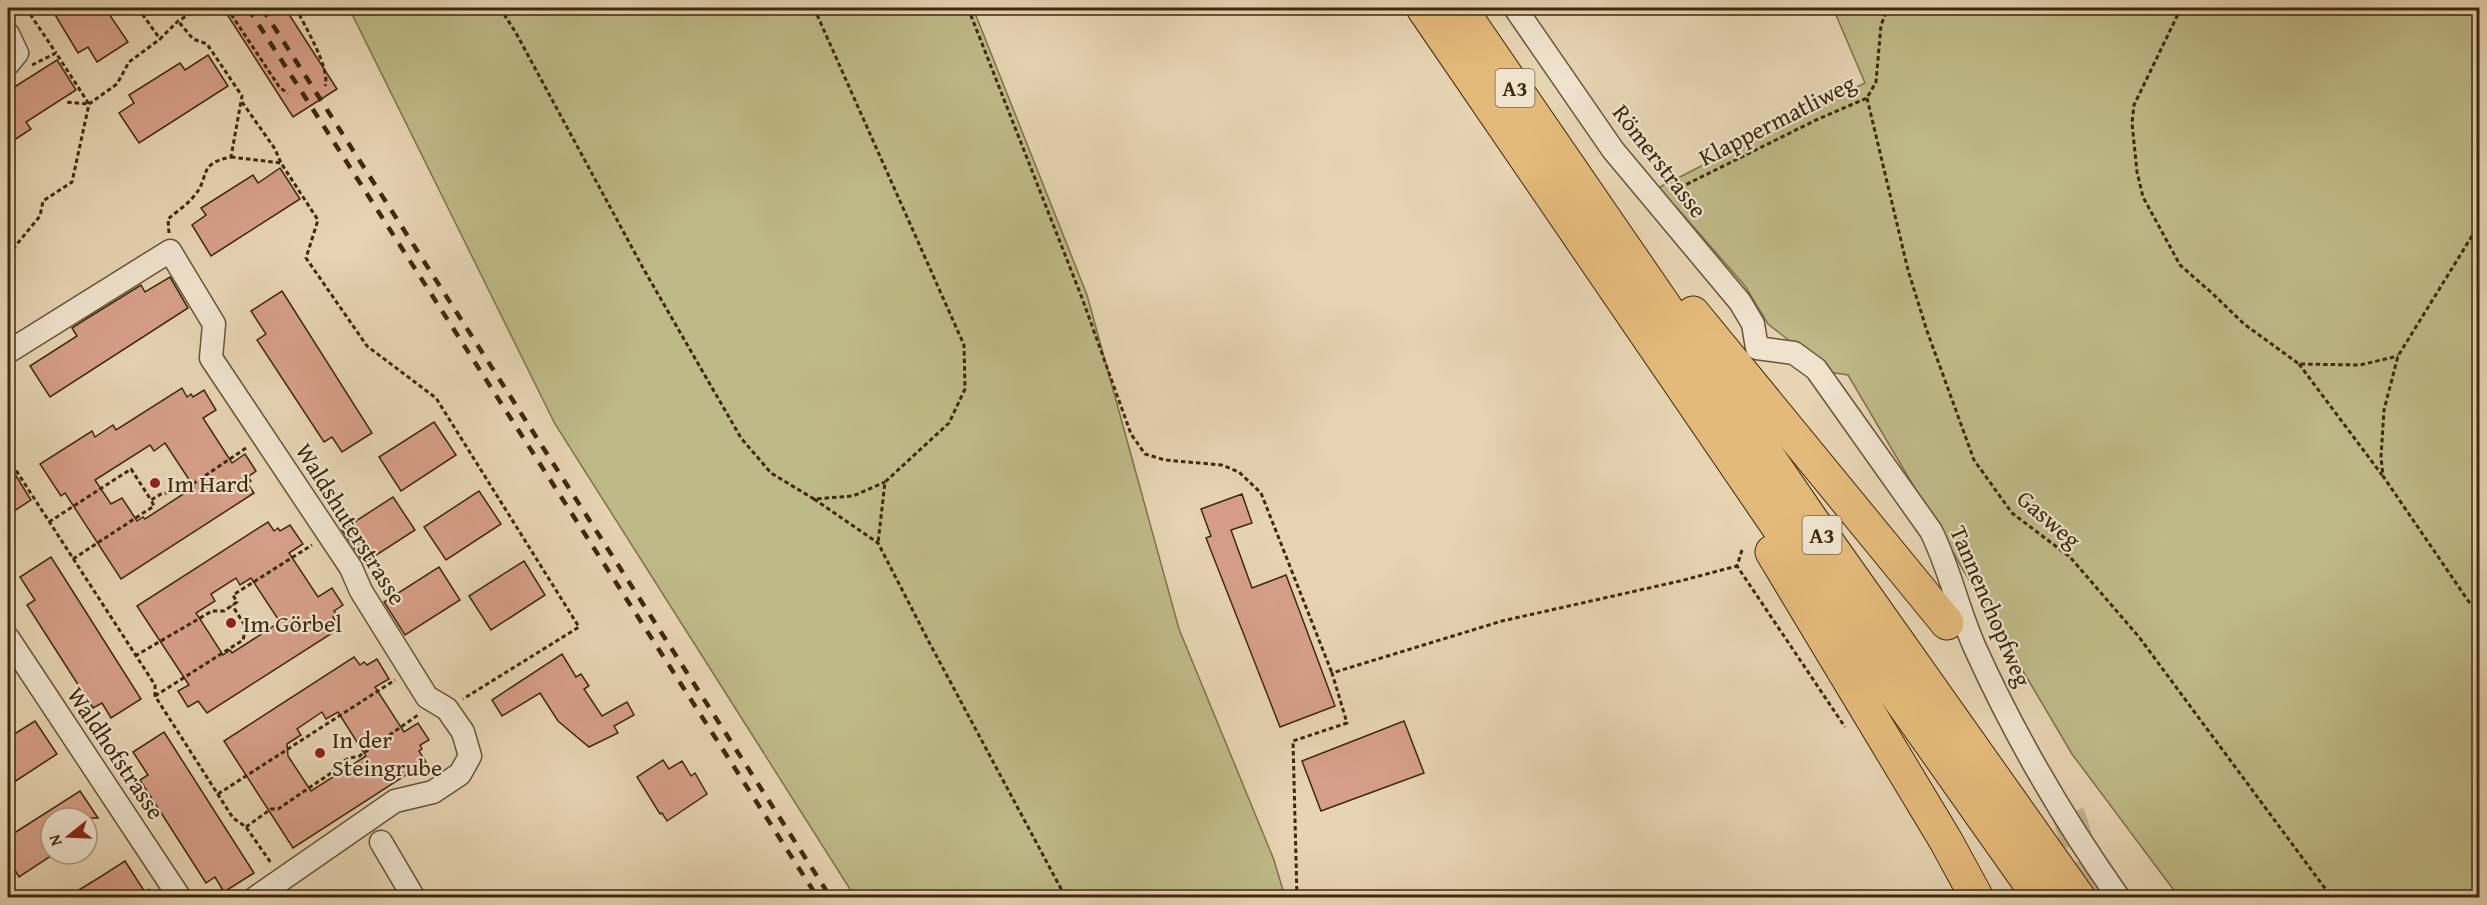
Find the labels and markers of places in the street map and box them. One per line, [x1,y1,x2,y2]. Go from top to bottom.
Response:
place label: Im Hard [167,466,249,501]
marker: Im Hard [148,476,162,490]
place label: Im Görbel [243,606,342,641]
marker: Im Görbel [224,616,238,630]
place label: In der Steingrube [332,722,442,785]
marker: In der Steingrube [313,746,327,760]

